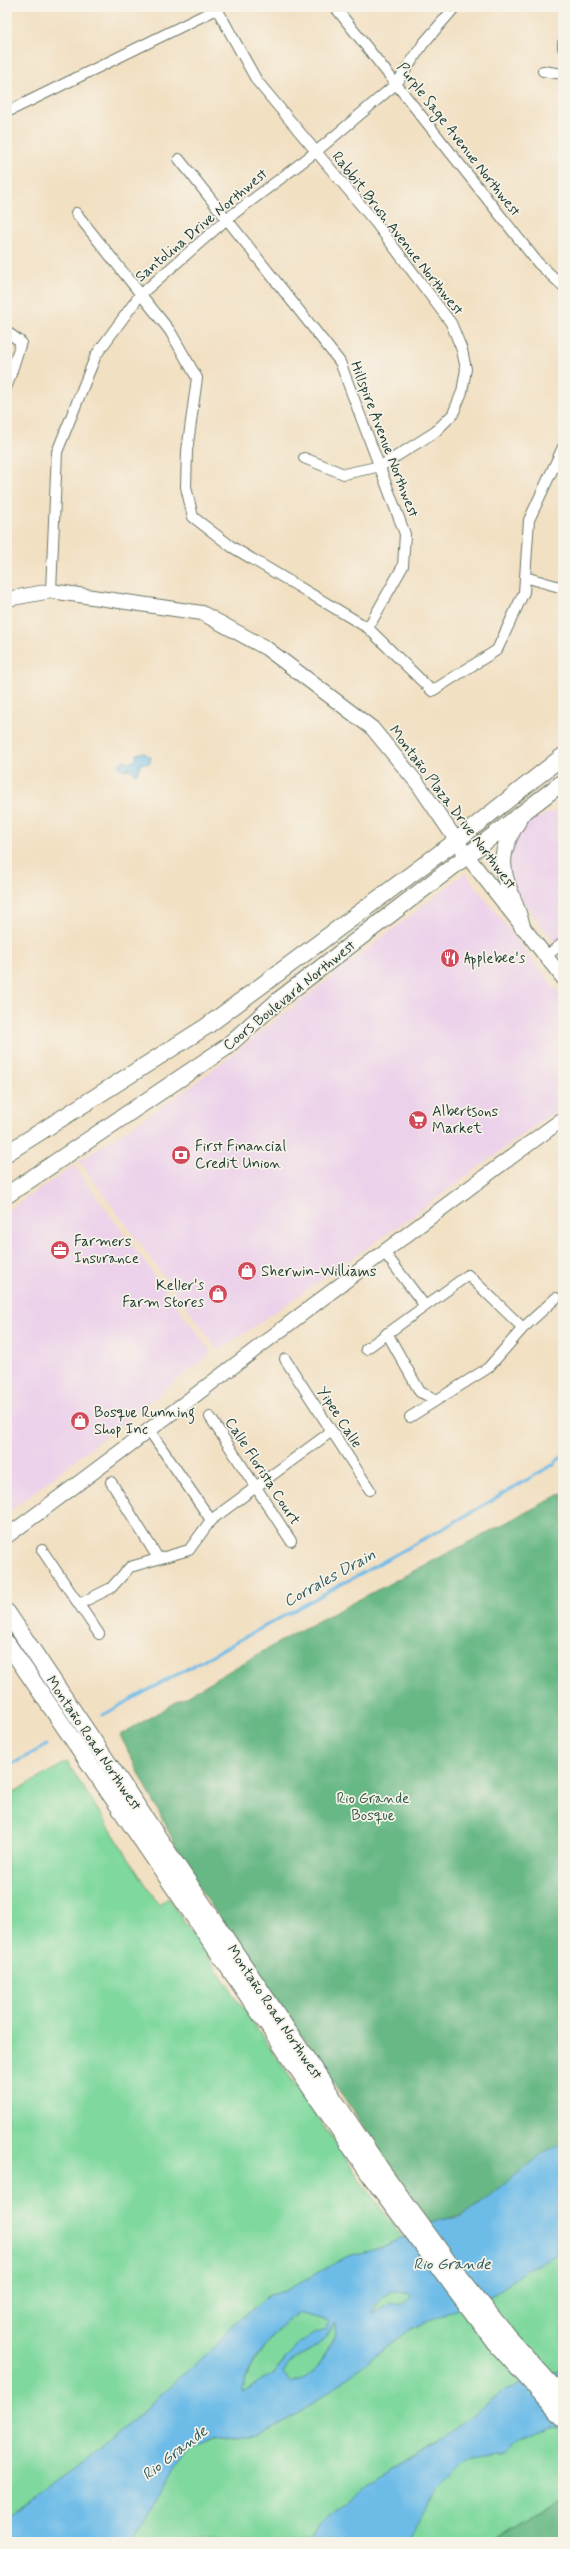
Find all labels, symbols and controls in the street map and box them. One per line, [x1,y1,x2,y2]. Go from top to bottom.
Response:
street label: Purple Sage Avenue Northwest [391,58,525,222]
street label: Rabbit Brush Avenue Northwest [327,148,468,320]
street label: Santolina Drive Northwest [131,164,272,287]
street label: Hillspire Avenue Northwest [345,358,423,521]
street label: Montaño Plaza Drive Northwest [384,722,521,894]
street label: Coors Boulevard Northwest [219,936,361,1056]
restaurant icon: Applebee's [439,947,461,969]
place label: Applebee's [464,949,526,970]
place label: Albertsons Market [432,1102,498,1139]
supermarket icon: Albertsons Market [407,1109,429,1131]
place label: First Financial Credit Union [195,1137,287,1174]
bank icon: First Financial Credit Union [170,1144,192,1166]
place label: Farmers Insurance [74,1232,139,1269]
office icon: Farmers Insurance [49,1239,71,1261]
shop icon: Sherwin-Williams [236,1260,258,1282]
place label: Sherwin-Williams [261,1262,377,1282]
place label: Keller's Farm Stores [122,1276,204,1313]
shop icon: Keller's Farm Stores [207,1283,229,1305]
street label: Yipee Calle [312,1383,367,1452]
place label: Bosque Running Shop Inc [94,1403,195,1440]
shop icon: Bosque Running Shop Inc [69,1410,91,1432]
street label: Calle Florista Court [220,1414,305,1529]
water label: Corrales Drain [280,1544,379,1612]
street label: Montaño Road Northwest [41,1672,146,1815]
park label: Rio Grande Bosque [337,1789,409,1826]
street label: Montaño Road Northwest [222,1941,327,2084]
water label: Rio Grande [413,2254,492,2275]
water label: Rio Grande [138,2420,213,2485]

